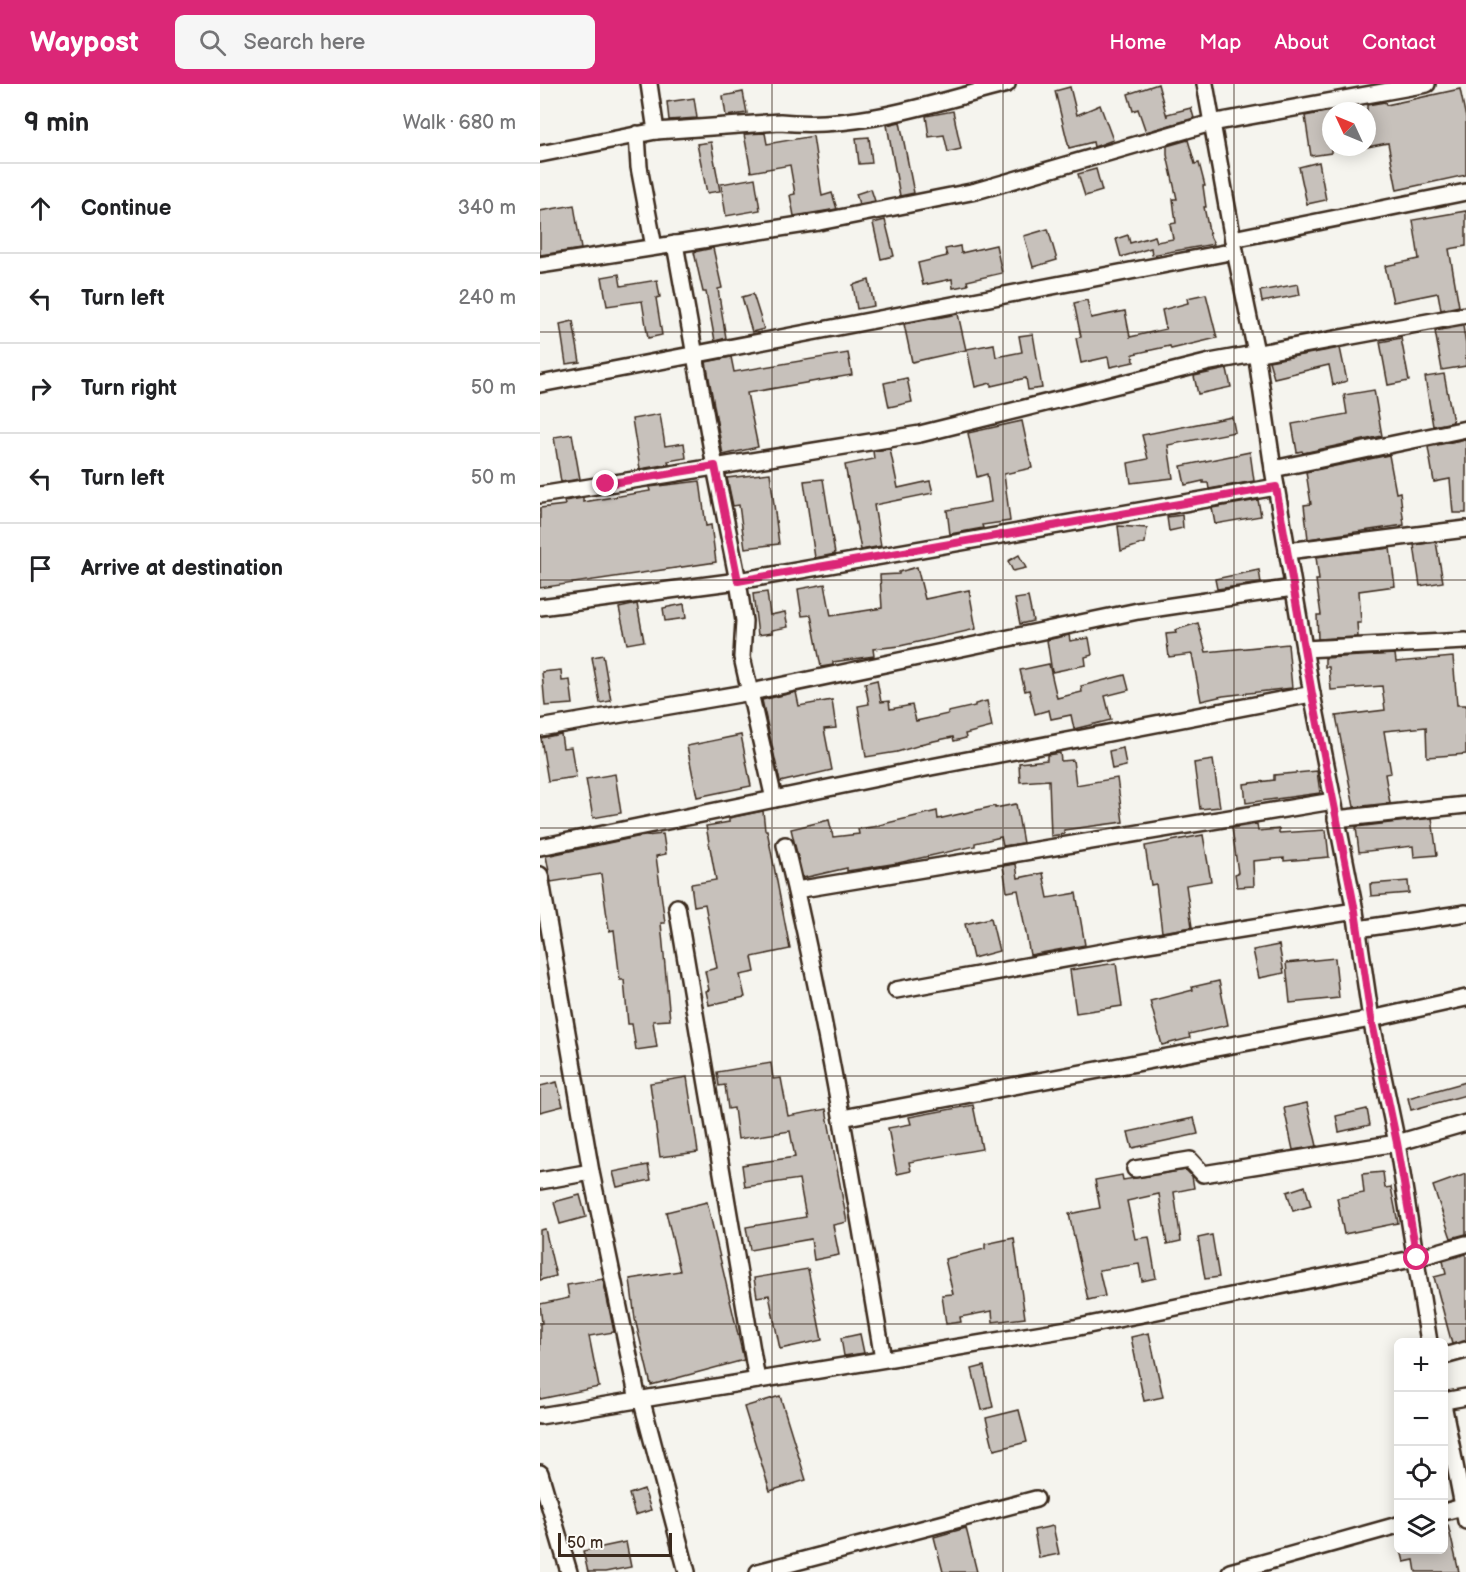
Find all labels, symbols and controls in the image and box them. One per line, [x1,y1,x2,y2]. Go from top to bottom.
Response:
search box [175,15,595,69]
text: Waypost [30,26,139,59]
icon: search [196,26,229,59]
text: Search here [244,29,365,56]
text: Home [1109,30,1166,55]
text: Map [1199,30,1241,55]
text: About [1274,30,1329,55]
text: Contact [1362,30,1436,55]
north arrow [1322,102,1376,156]
text: 9 min [24,108,89,139]
text: Walk · 680 m [403,111,516,135]
icon: ahead [24,192,57,225]
text: Continue [81,195,171,222]
text: 340 m [458,196,516,220]
icon: left [24,282,57,315]
text: Turn left [81,285,165,312]
text: 240 m [459,286,516,310]
icon: right [24,372,57,405]
text: Turn right [81,375,177,402]
text: 50 m [471,376,516,400]
icon: left [24,462,57,495]
text: Turn left [81,465,165,492]
text: 50 m [471,466,516,490]
route end [592,470,618,496]
icon: arrive [24,552,57,585]
text: Arrive at destination [81,555,283,582]
route start [1403,1244,1429,1270]
map controls [1394,1338,1448,1554]
button: + [1394,1338,1448,1392]
button: − [1394,1392,1448,1446]
button: locate [1394,1446,1448,1500]
button: layers [1394,1500,1448,1554]
scale bar [558,1530,672,1558]
text: 50 m [567,1534,603,1553]

